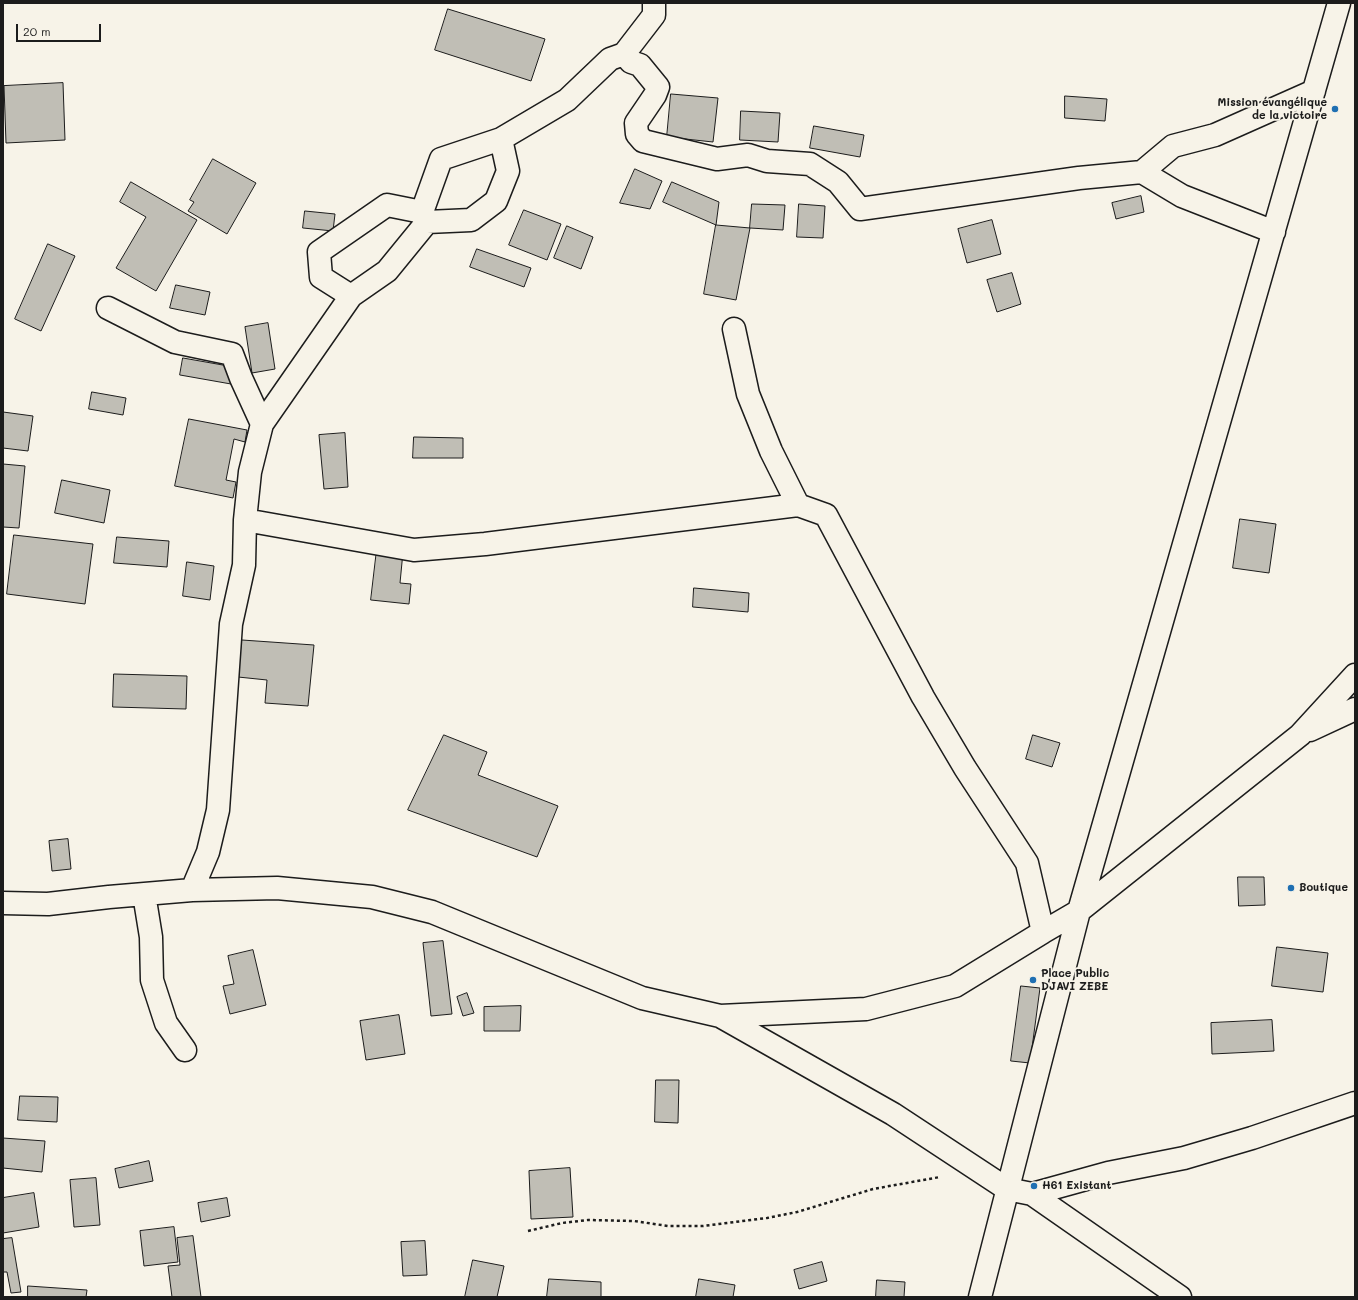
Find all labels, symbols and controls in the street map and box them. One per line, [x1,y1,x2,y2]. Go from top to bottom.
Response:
scale bar [18,16,103,42]
text: 20 m [23,23,51,39]
place label: Mission évangélique de la victoire [1218,96,1327,122]
marker: Mission évangélique de la victoire [1330,104,1340,114]
place label: Boutique [1299,881,1348,895]
marker: Boutique [1286,883,1296,893]
place label: Place Public DJAVI ZEBE [1041,967,1109,993]
marker: Place Public DJAVI ZEBE [1028,975,1038,985]
place label: H61 Existant [1042,1179,1111,1193]
marker: H61 Existant [1029,1181,1039,1191]

